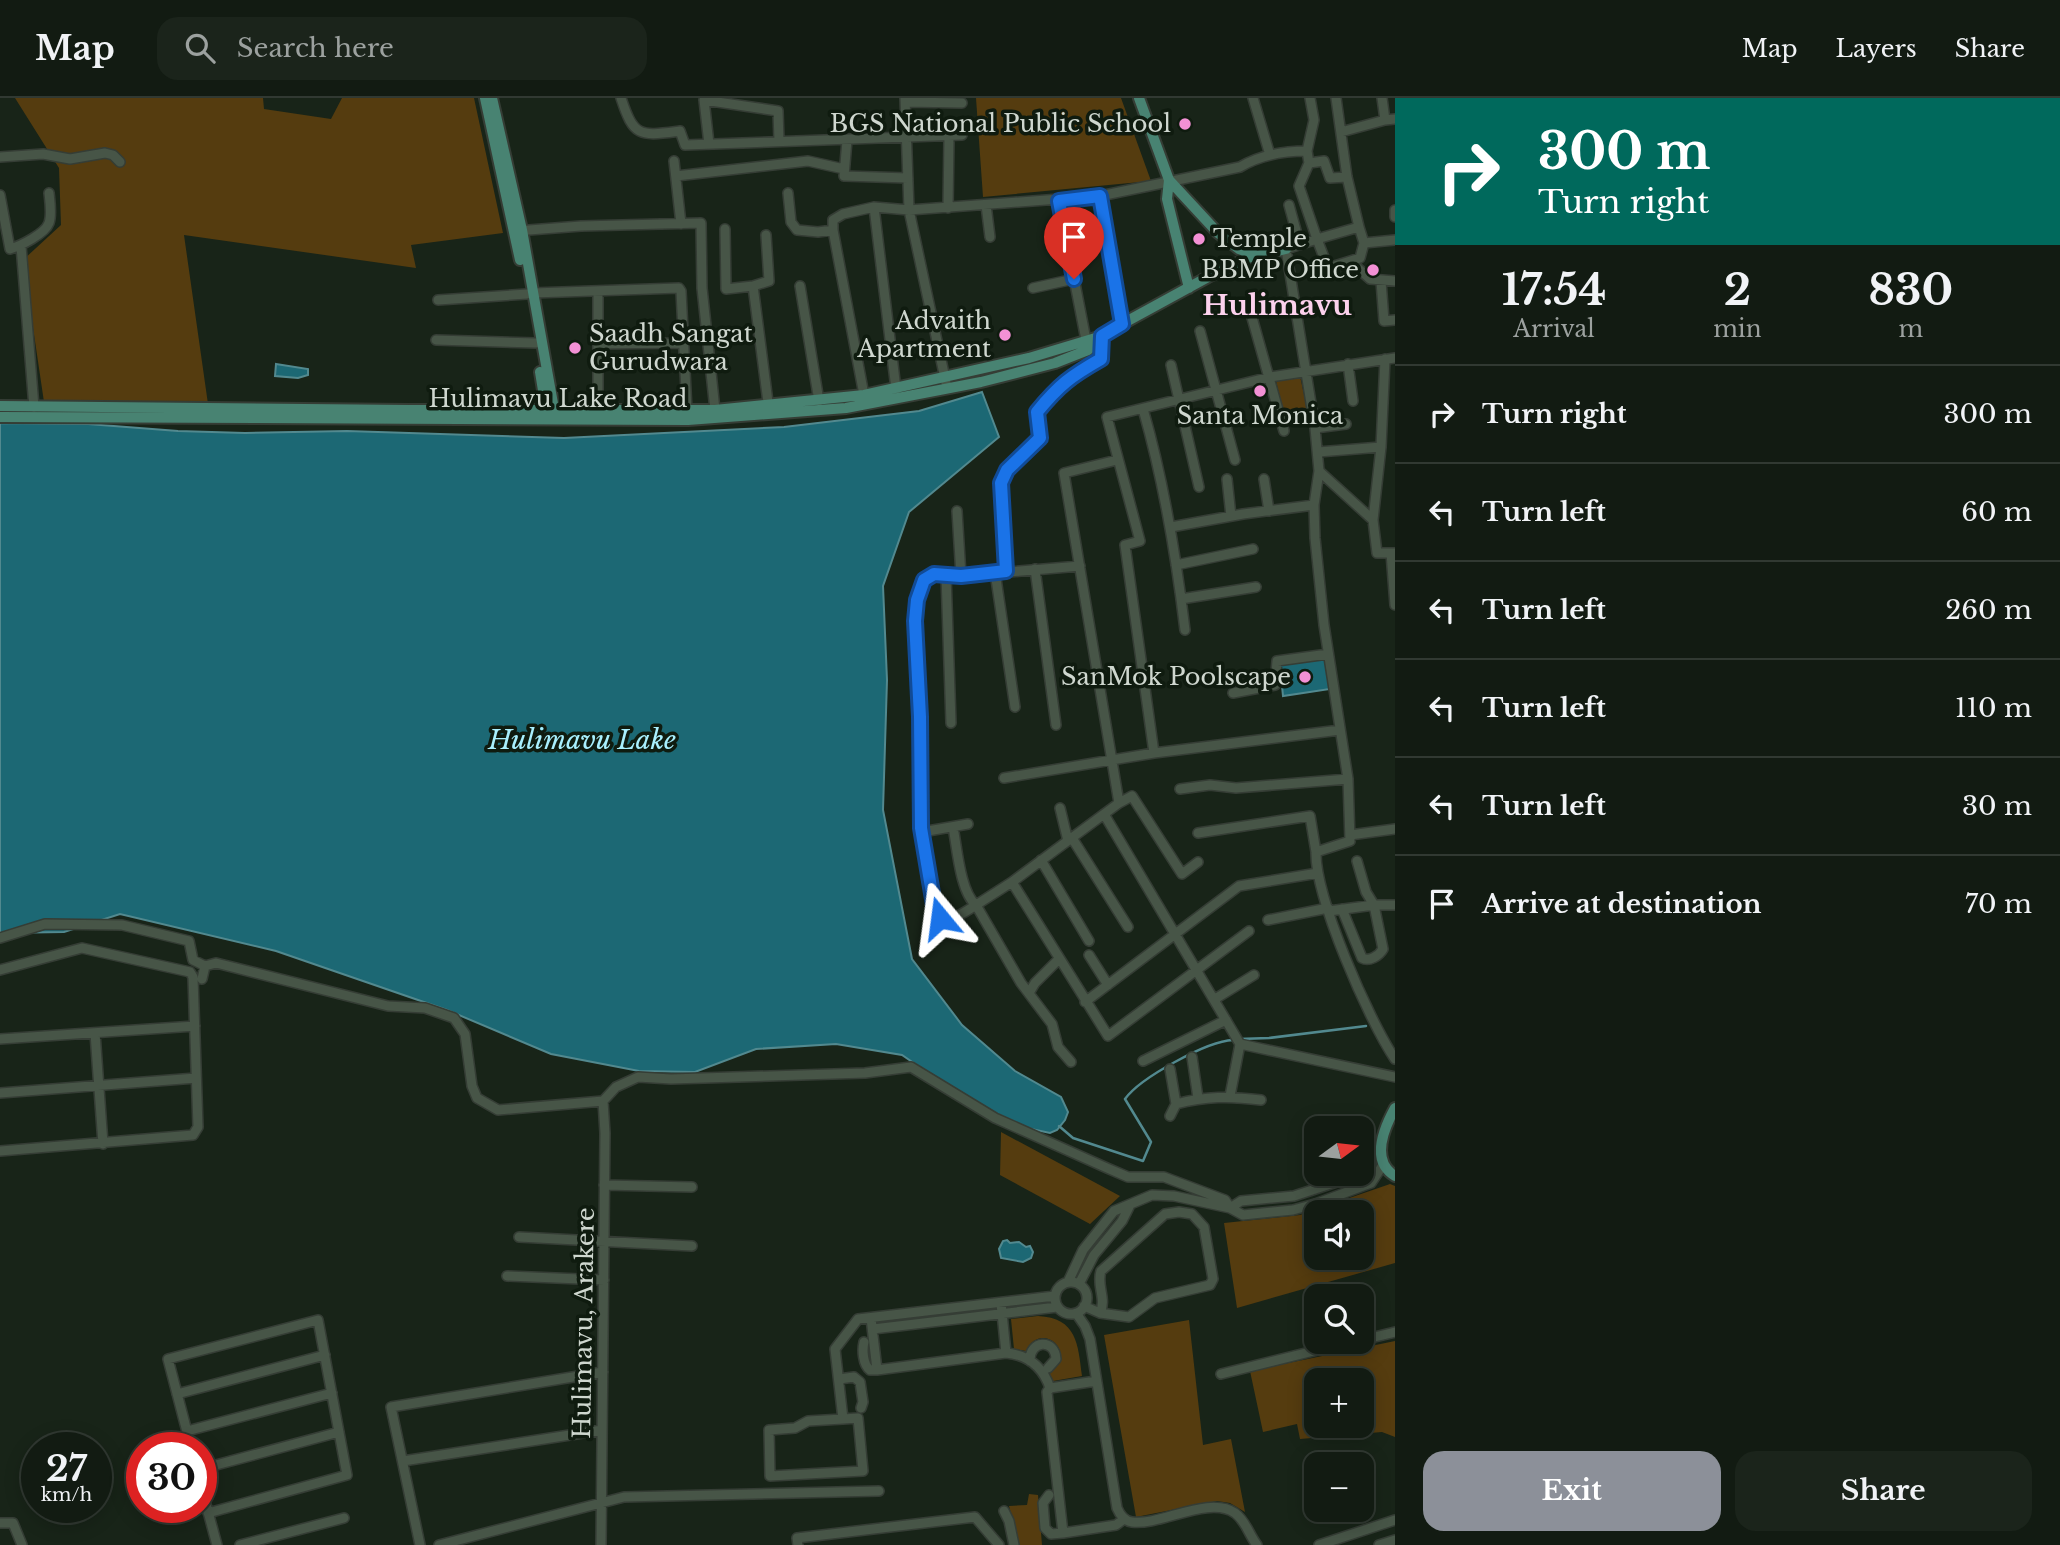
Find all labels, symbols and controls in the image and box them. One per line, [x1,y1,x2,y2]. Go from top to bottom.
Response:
search box [157,17,647,80]
text: Map [35,28,115,69]
icon: search [181,29,219,67]
text: Search here [237,32,394,64]
text: Map [1742,34,1798,63]
text: Layers [1836,34,1917,63]
text: Share [1955,34,2025,63]
place label: BGS National Public School [830,109,1171,138]
marker: BGS National Public School [1177,116,1193,132]
text: 300 m [1538,121,1710,182]
icon: right [1423,126,1514,217]
text: Turn right [1538,182,1709,222]
pin [1044,207,1104,279]
icon: arrive [1055,218,1093,256]
place label: Temple [1213,224,1307,253]
marker: Temple [1191,231,1207,247]
place label: BBMP Office [1201,255,1359,284]
marker: BBMP Office [1365,262,1381,278]
text: 17:54 [1502,264,1606,316]
text: 2 [1724,264,1751,316]
text: 830 [1868,264,1953,316]
district label: Hulimavu [1202,288,1352,323]
place label: Advaith Apartment [856,306,991,363]
text: Arrival [1513,315,1595,343]
text: min [1713,315,1762,343]
text: m [1898,315,1923,343]
place label: Saadh Sangat Gurudwara [589,319,753,376]
marker: Advaith Apartment [997,327,1013,343]
marker: Saadh Sangat Gurudwara [567,340,583,356]
marker: Santa Monica [1252,383,1268,399]
street label: Hulimavu Lake Road [428,384,688,413]
icon: right [1423,395,1461,433]
text: Turn right [1482,398,1627,430]
text: 300 m [1943,398,2032,430]
place label: Santa Monica [1177,401,1344,430]
icon: left [1423,493,1461,531]
text: Turn left [1482,496,1606,528]
text: 60 m [1961,496,2032,528]
icon: left [1423,591,1461,629]
text: Turn left [1482,594,1606,626]
text: 260 m [1945,594,2032,626]
place label: SanMok Poolscape [1061,662,1291,691]
marker: SanMok Poolscape [1297,669,1313,685]
icon: left [1423,689,1461,727]
text: Turn left [1482,692,1606,724]
text: 110 m [1955,692,2032,724]
water label: Hulimavu Lake [487,724,676,756]
icon: left [1423,787,1461,825]
text: Turn left [1482,790,1606,822]
text: 30 m [1962,790,2032,822]
position arrow [903,881,977,955]
icon: arrive [1423,885,1461,923]
text: Arrive at destination [1482,888,1762,920]
text: 70 m [1965,888,2032,920]
north arrow [1304,1116,1374,1186]
map controls [1304,1116,1374,1522]
button: sound [1304,1200,1374,1270]
street label: Hulimavu, Arakere [567,1207,600,1439]
button: search [1304,1284,1374,1354]
button: + [1304,1368,1374,1438]
speed limit sign: 30 [126,1432,217,1523]
text: 27 [46,1447,87,1490]
button: Exit [1423,1451,1721,1531]
button: Share [1735,1451,2032,1531]
button: − [1304,1452,1374,1522]
text: km/h [41,1484,92,1506]

